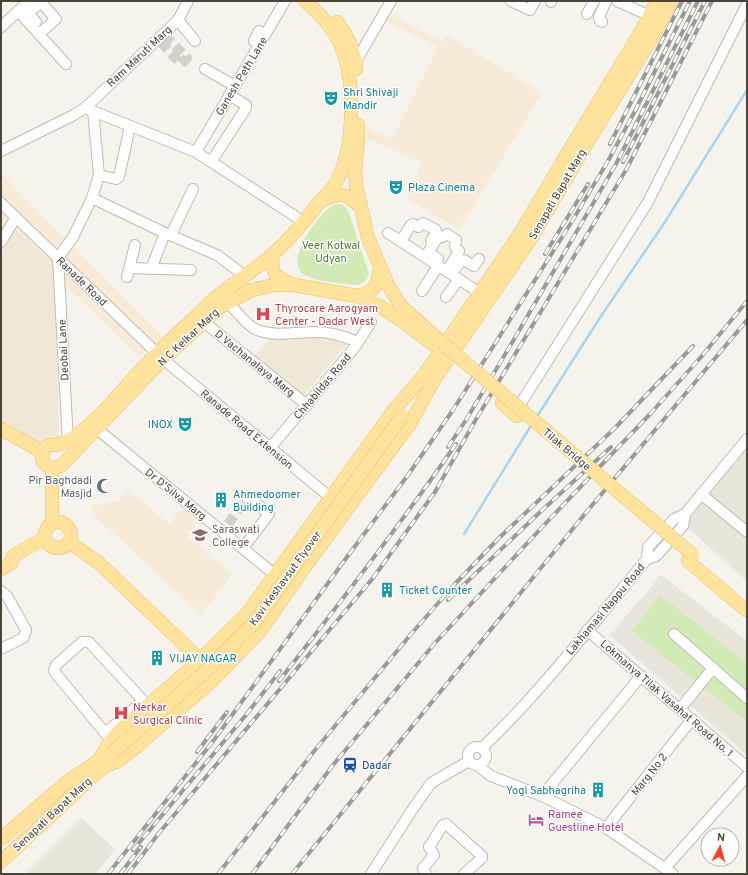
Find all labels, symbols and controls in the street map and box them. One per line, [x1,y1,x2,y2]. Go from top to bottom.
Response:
street label: Ram Maruti Marg [104,23,175,90]
street label: Ganesh Peth Lane [213,35,271,118]
place label: Shri Shivaji Mandir [343,86,398,113]
theatre icon: Shri Shivaji Mandir [322,89,340,107]
street label: Senapati Bapat Marg [526,147,590,242]
theatre icon: Plaza Cinema [387,178,405,196]
place label: Plaza Cinema [408,181,475,195]
park label: Veer Kotwal Udyan [302,239,360,266]
street label: Ranade Road [53,254,110,309]
place label: Thyrocare Aarogyam Center - Dadar West [275,302,378,329]
hospital icon: Thyrocare Aarogyam Center - Dadar West [254,305,272,323]
street label: N C Kelkar Marg [155,306,222,370]
street label: Deobai Lane [55,319,73,381]
street label: D Vachanalaya Marg [212,327,297,400]
street label: Chhabildas Road [291,351,355,423]
street label: Ranade Road Extension [197,387,296,473]
theatre icon: INOX [176,415,194,433]
place label: INOX [148,418,173,432]
street label: Tilak Bridge [539,426,593,474]
street label: Dr D'Silva Marg [142,466,209,524]
place label: Pir Baghdadi Masjid [28,474,92,501]
mosque icon: Pir Baghdadi Masjid [95,477,113,495]
place label: Ahmedoomer Building [233,488,301,515]
building icon: Ahmedoomer Building [212,491,230,509]
place label: Saraswati College [212,523,260,550]
school or university icon: Saraswati College [191,526,209,544]
street label: Kavi Keshavsut Flyover [247,528,325,629]
street label: Lakhamasi Nappu Road [563,561,648,658]
building icon: Ticket Counter [378,581,396,599]
place label: Ticket Counter [399,584,472,598]
street label: Lokmanya Tilak Vasahat Road No. 1 [597,637,736,760]
building icon: VIJAY NAGAR [148,649,166,667]
place label: VIJAY NAGAR [169,652,237,666]
place label: Nerkar Surgical Clinic [133,701,203,728]
hospital icon: Nerkar Surgical Clinic [112,704,130,722]
street label: Marg No 2 [629,750,671,799]
station icon: Dadar [341,756,359,774]
place label: Dadar [362,759,392,773]
street label: Senapati Bapat Marg [10,775,95,855]
building icon: Yogi Sabhagriha [589,781,607,799]
place label: Yogi Sabhagriha [506,784,586,798]
place label: Ramee Guestline Hotel [548,808,624,835]
hotel icon: Ramee Guestline Hotel [527,811,545,829]
north arrow [700,827,740,867]
text: N [716,831,726,845]

